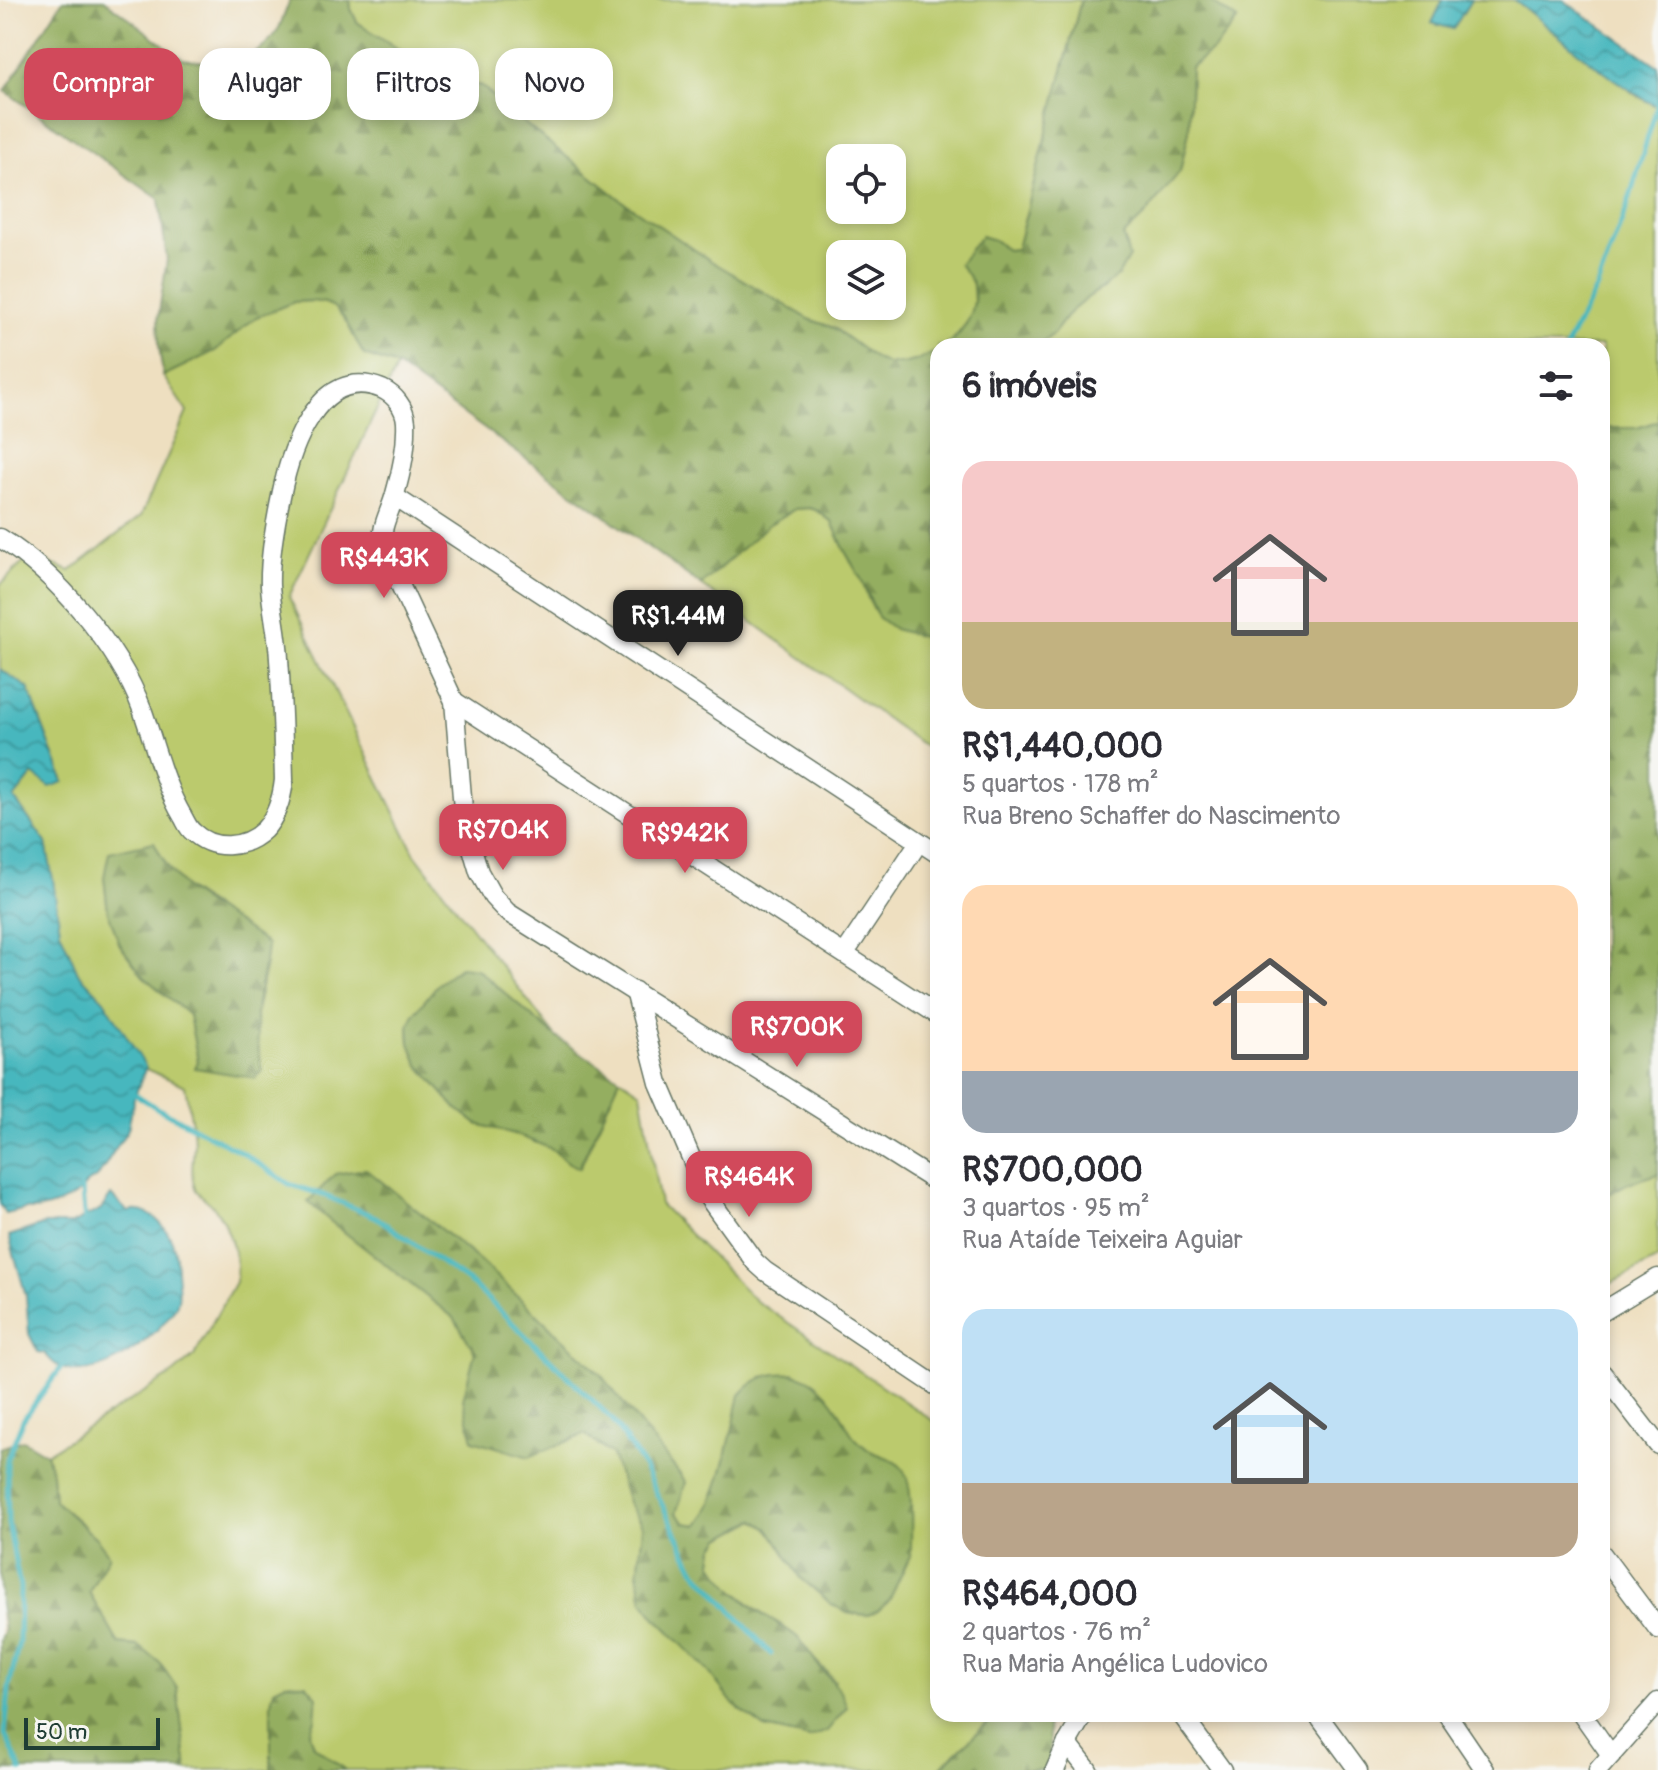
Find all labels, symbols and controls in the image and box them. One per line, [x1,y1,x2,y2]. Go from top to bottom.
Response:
chip: Comprar [24,48,183,120]
chip: Alugar [199,48,331,120]
chip: Filtros [347,48,479,120]
chip: Novo [495,48,613,120]
map controls [826,144,906,320]
button: locate [826,144,906,224]
button: layers [826,240,906,320]
icon: filters [1534,364,1578,408]
text: 6 imóveis [962,365,1097,408]
icon: home [1198,513,1342,657]
pin: R$443K [319,532,449,600]
text: R$443K [339,542,429,574]
pin: R$1.44M [604,590,752,658]
text: R$1.44M [631,600,725,632]
text: R$1,440,000 [962,725,1163,768]
text: 5 quartos · 178 m² [962,768,1159,800]
text: Rua Breno Schaffer do Nascimento [962,800,1340,832]
pin: R$704K [438,804,568,872]
pin: R$942K [620,807,750,875]
text: R$704K [457,814,549,846]
text: R$942K [641,817,729,849]
icon: home [1198,937,1342,1081]
pin: R$700K [732,1001,862,1069]
text: R$700K [750,1011,844,1043]
text: R$700,000 [962,1149,1143,1192]
pin: R$464K [684,1151,814,1219]
text: R$464K [704,1161,794,1193]
text: 3 quartos · 95 m² [962,1192,1150,1224]
text: Rua Ataíde Teixeira Aguiar [962,1224,1243,1256]
icon: home [1198,1361,1342,1505]
text: R$464,000 [962,1573,1138,1616]
text: 2 quartos · 76 m² [962,1616,1151,1648]
text: Rua Maria Angélica Ludovico [962,1648,1268,1680]
scale bar [24,1714,160,1750]
text: 50 m [36,1718,87,1746]

